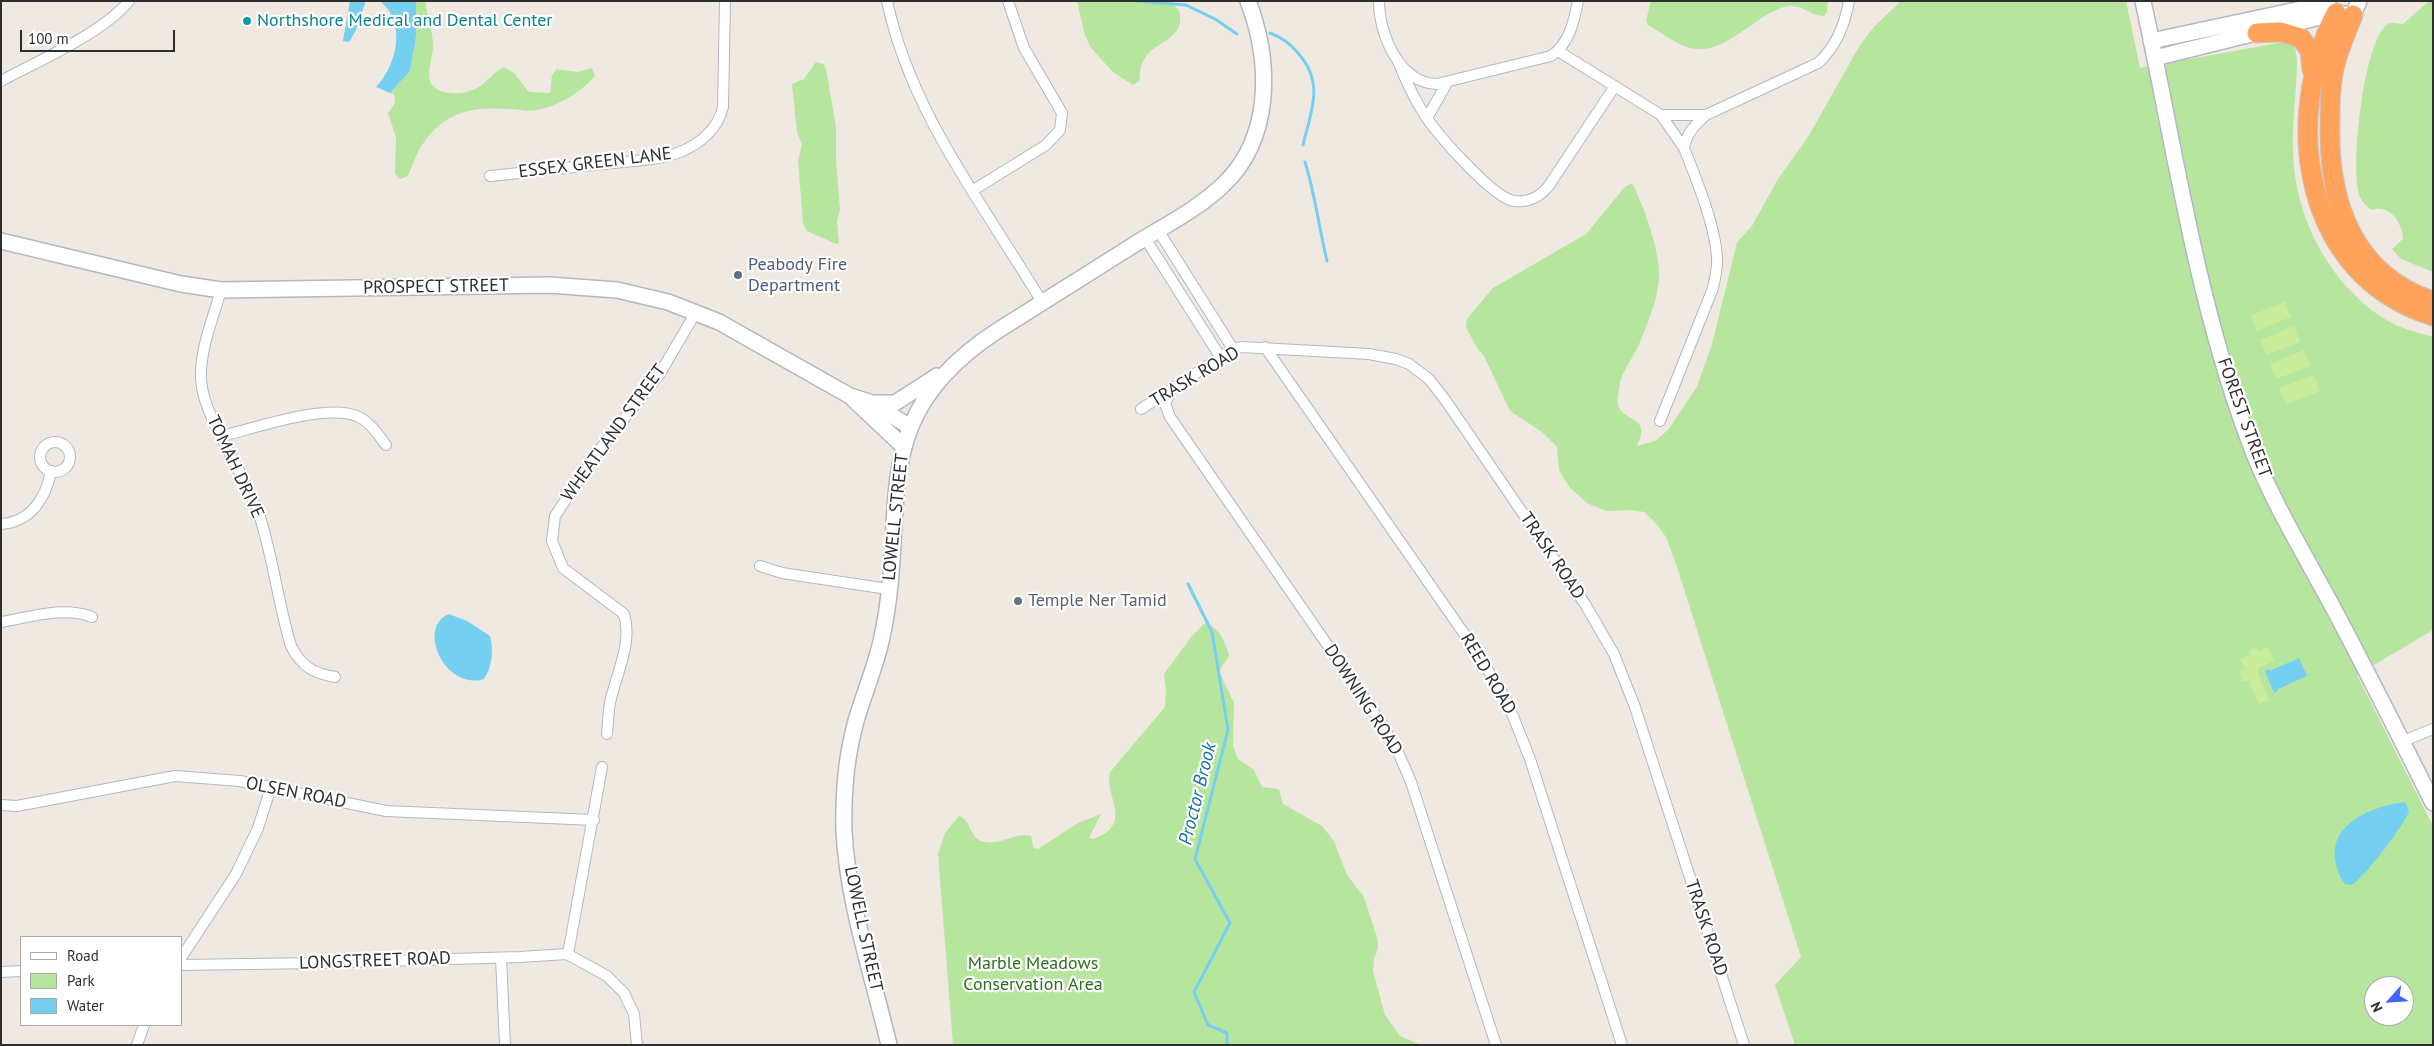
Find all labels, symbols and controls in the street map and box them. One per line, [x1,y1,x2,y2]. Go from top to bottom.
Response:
place label: Northshore Medical and Dental Center [257,10,552,32]
marker: Northshore Medical and Dental Center [241,15,253,27]
scale bar [22,20,178,52]
text: 100 m [28,29,69,48]
street label: ESSEX GREEN LANE [517,143,673,183]
place label: Peabody Fire Department [748,254,847,296]
marker: Peabody Fire Department [732,269,744,281]
street label: PROSPECT STREET [363,275,509,299]
street label: TRASK ROAD [1146,342,1244,412]
street label: FOREST STREET [2212,355,2276,481]
street label: WHEATLAND STREET [557,360,671,506]
street label: TOMAH DRIVE [202,412,268,522]
street label: LOWELL STREET [879,452,913,582]
street label: TRASK ROAD [1515,508,1589,604]
place label: Temple Ner Tamid [1028,590,1167,612]
marker: Temple Ner Tamid [1012,595,1024,607]
street label: REED ROAD [1455,630,1521,718]
street label: DOWNING ROAD [1319,640,1407,760]
water label: Proctor Brook [1174,740,1222,848]
street label: OLSEN ROAD [244,773,348,813]
street label: LOWELL STREET [839,864,887,994]
street label: TRASK ROAD [1680,877,1732,979]
legend [20,936,182,1026]
text: Road [67,946,99,965]
street label: LONGSTREET ROAD [299,948,451,974]
park label: Marble Meadows Conservation Area [963,953,1103,996]
text: Park [67,971,95,990]
north arrow [2364,976,2414,1026]
text: Water [67,996,104,1015]
text: N [2366,999,2387,1015]

